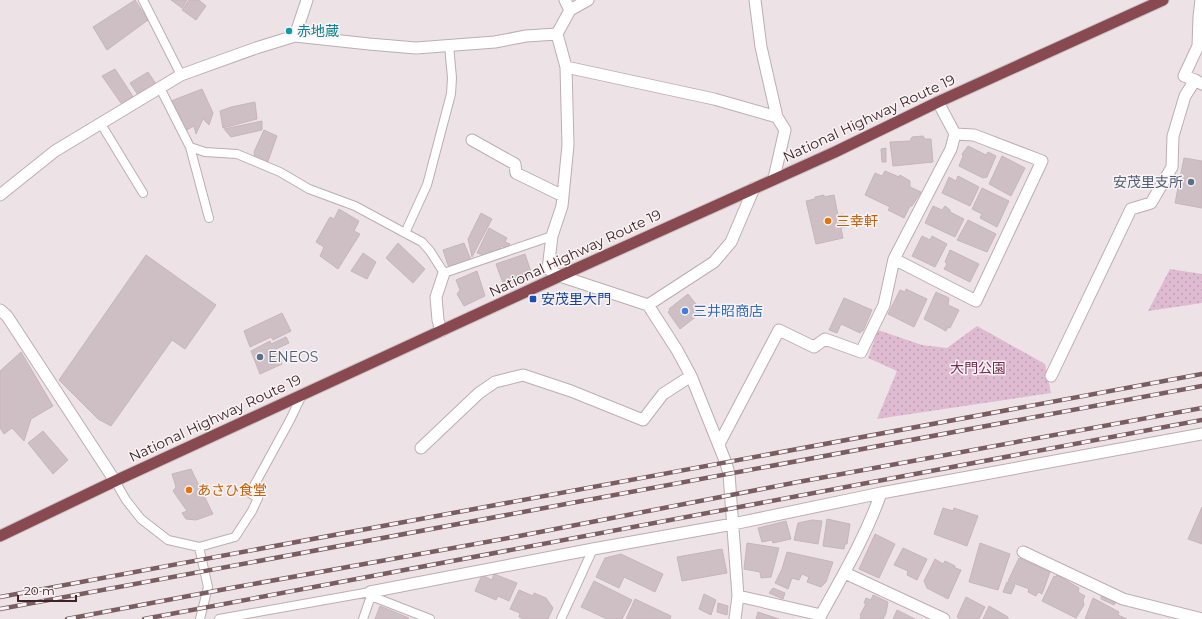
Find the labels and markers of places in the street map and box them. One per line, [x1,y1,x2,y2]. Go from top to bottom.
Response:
place label: 赤地蔵 [297,22,339,40]
marker: 赤地蔵 [284,26,294,36]
place label: 安茂里支所 [1113,173,1183,191]
marker: 安茂里支所 [1186,177,1196,187]
place label: 三幸軒 [836,212,878,230]
marker: 三幸軒 [823,216,833,226]
place label: 安茂里大門 [541,290,611,308]
marker: 安茂里大門 [528,294,538,304]
place label: 三井昭商店 [693,302,763,320]
marker: 三井昭商店 [680,306,690,316]
place label: ENEOS [268,348,318,366]
marker: ENEOS [255,352,265,362]
place label: あさひ食堂 [197,481,267,499]
marker: あさひ食堂 [184,485,194,495]

